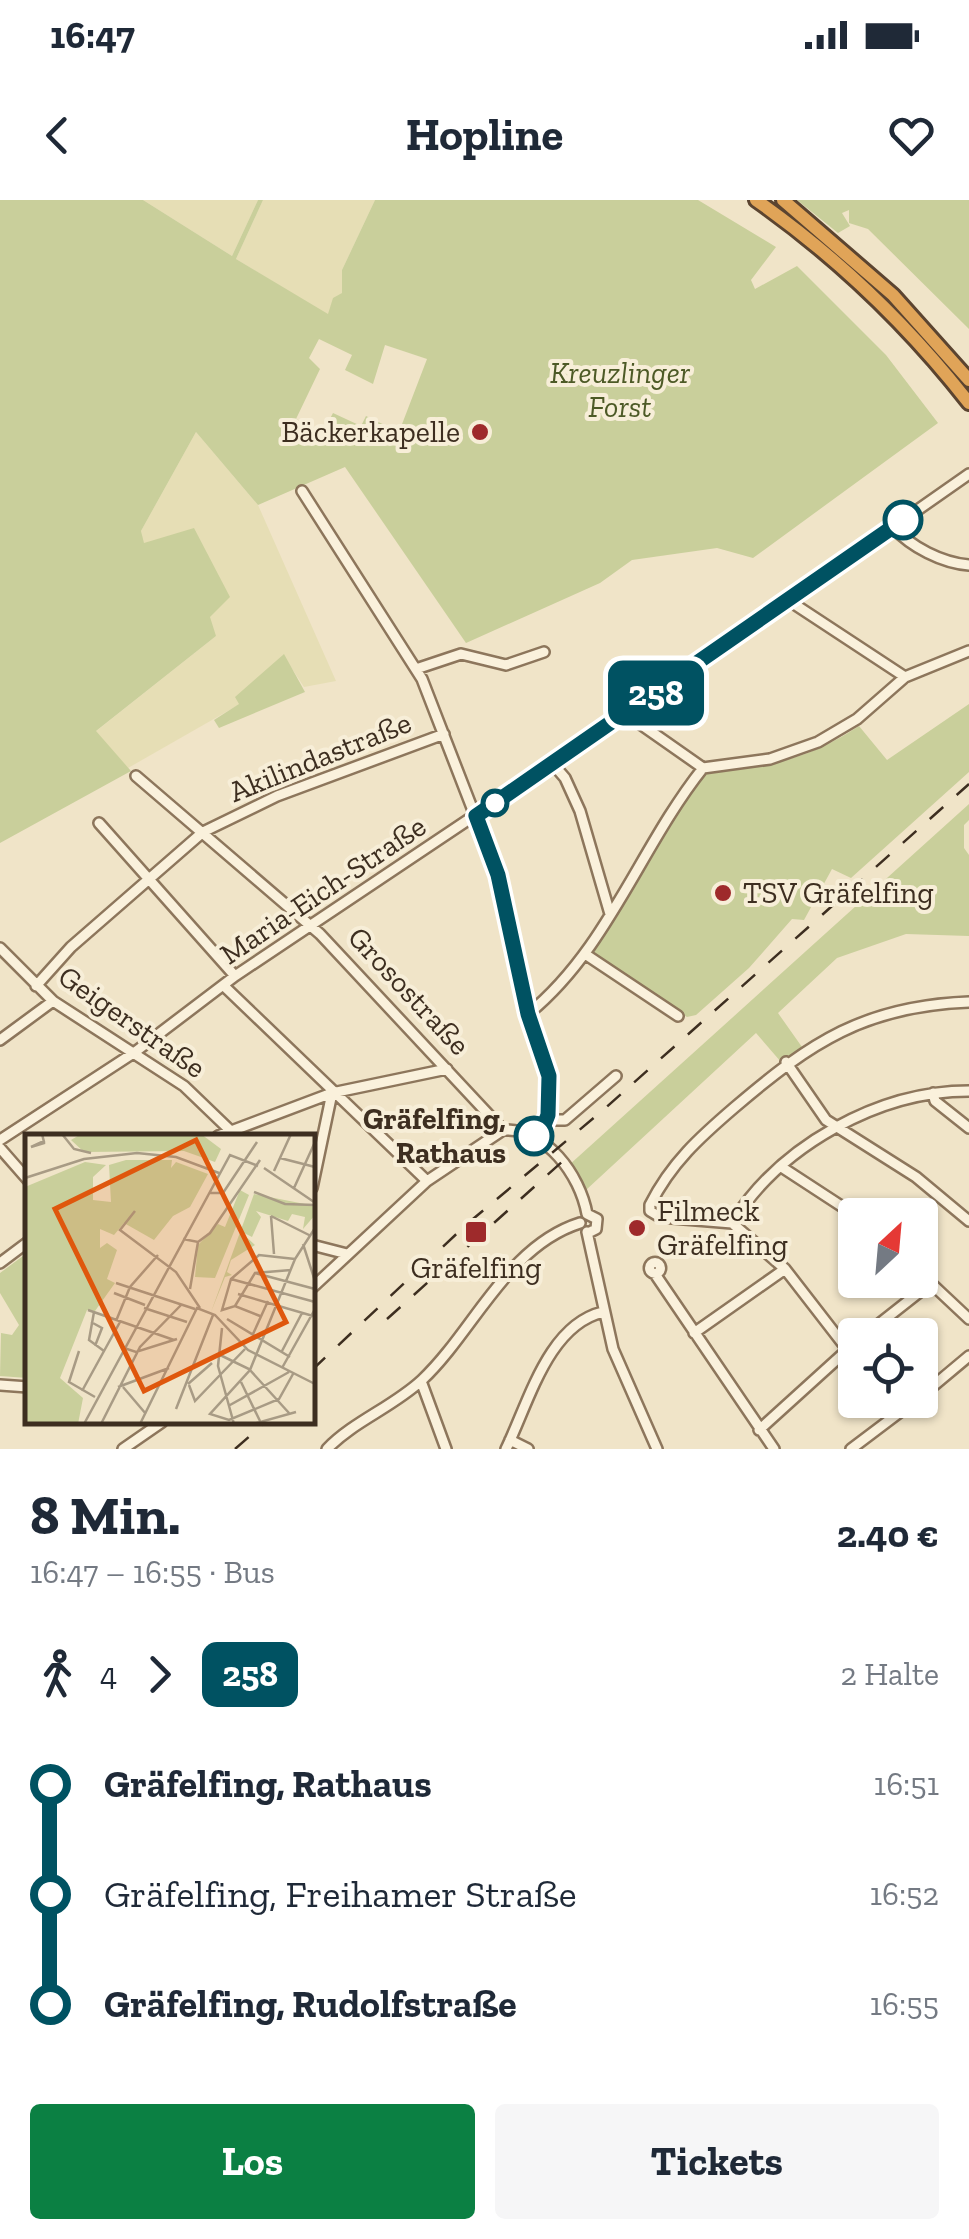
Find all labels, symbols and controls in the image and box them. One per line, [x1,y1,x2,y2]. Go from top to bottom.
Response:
text: 16:47 [50,12,135,58]
icon: back [30,108,85,163]
text: Hopline [406,108,563,162]
icon: heart [884,108,939,163]
park label: Kreuzlinger Forst [550,355,691,425]
place label: Bäckerkapelle [281,414,460,450]
marker: Bäckerkapelle [469,421,491,443]
unlabelled marker [884,501,922,539]
line badge: 258 [598,660,714,726]
text: 258 [628,672,684,714]
street label: Akilindastraße [224,704,416,810]
unlabelled marker [482,790,508,816]
street label: Maria-Eich-Straße [213,808,433,972]
place label: TSV Gräfelfing [743,875,934,911]
marker: TSV Gräfelfing [712,882,734,904]
street label: Grosostraße [340,919,478,1063]
street label: Geigerstraße [51,958,213,1086]
place label: Gräfelfing, Rathaus [363,1101,506,1171]
marker: Gräfelfing, Rathaus [515,1117,553,1155]
inset map [25,1134,315,1424]
place label: Filmeck Gräfelfing [657,1193,788,1263]
north arrow [838,1198,938,1298]
map controls [838,1198,938,1418]
marker: Filmeck Gräfelfing [626,1217,648,1239]
marker: Gräfelfing [463,1219,489,1245]
place label: Gräfelfing [411,1250,541,1286]
button: locate [838,1318,938,1418]
text: 8 Min. [30,1482,181,1548]
text: 2.40 € [837,1511,939,1557]
text: 16:47 – 16:55 · Bus [30,1553,275,1591]
icon: walk [30,1647,85,1702]
icon: forward [132,1647,187,1702]
text: 258 [222,1653,278,1695]
text: 4 [100,1655,117,1693]
text: 2 Halte [841,1655,939,1693]
text: Gräfelfing, Rathaus [104,1761,432,1807]
text: 16:51 [874,1765,939,1803]
text: Gräfelfing, Freihamer Straße [104,1871,577,1917]
text: 16:52 [870,1875,939,1913]
text: Gräfelfing, Rudolfstraße [104,1981,517,2027]
text: 16:55 [870,1985,939,2023]
button: Los [30,2104,475,2219]
button: Tickets [495,2104,939,2219]

